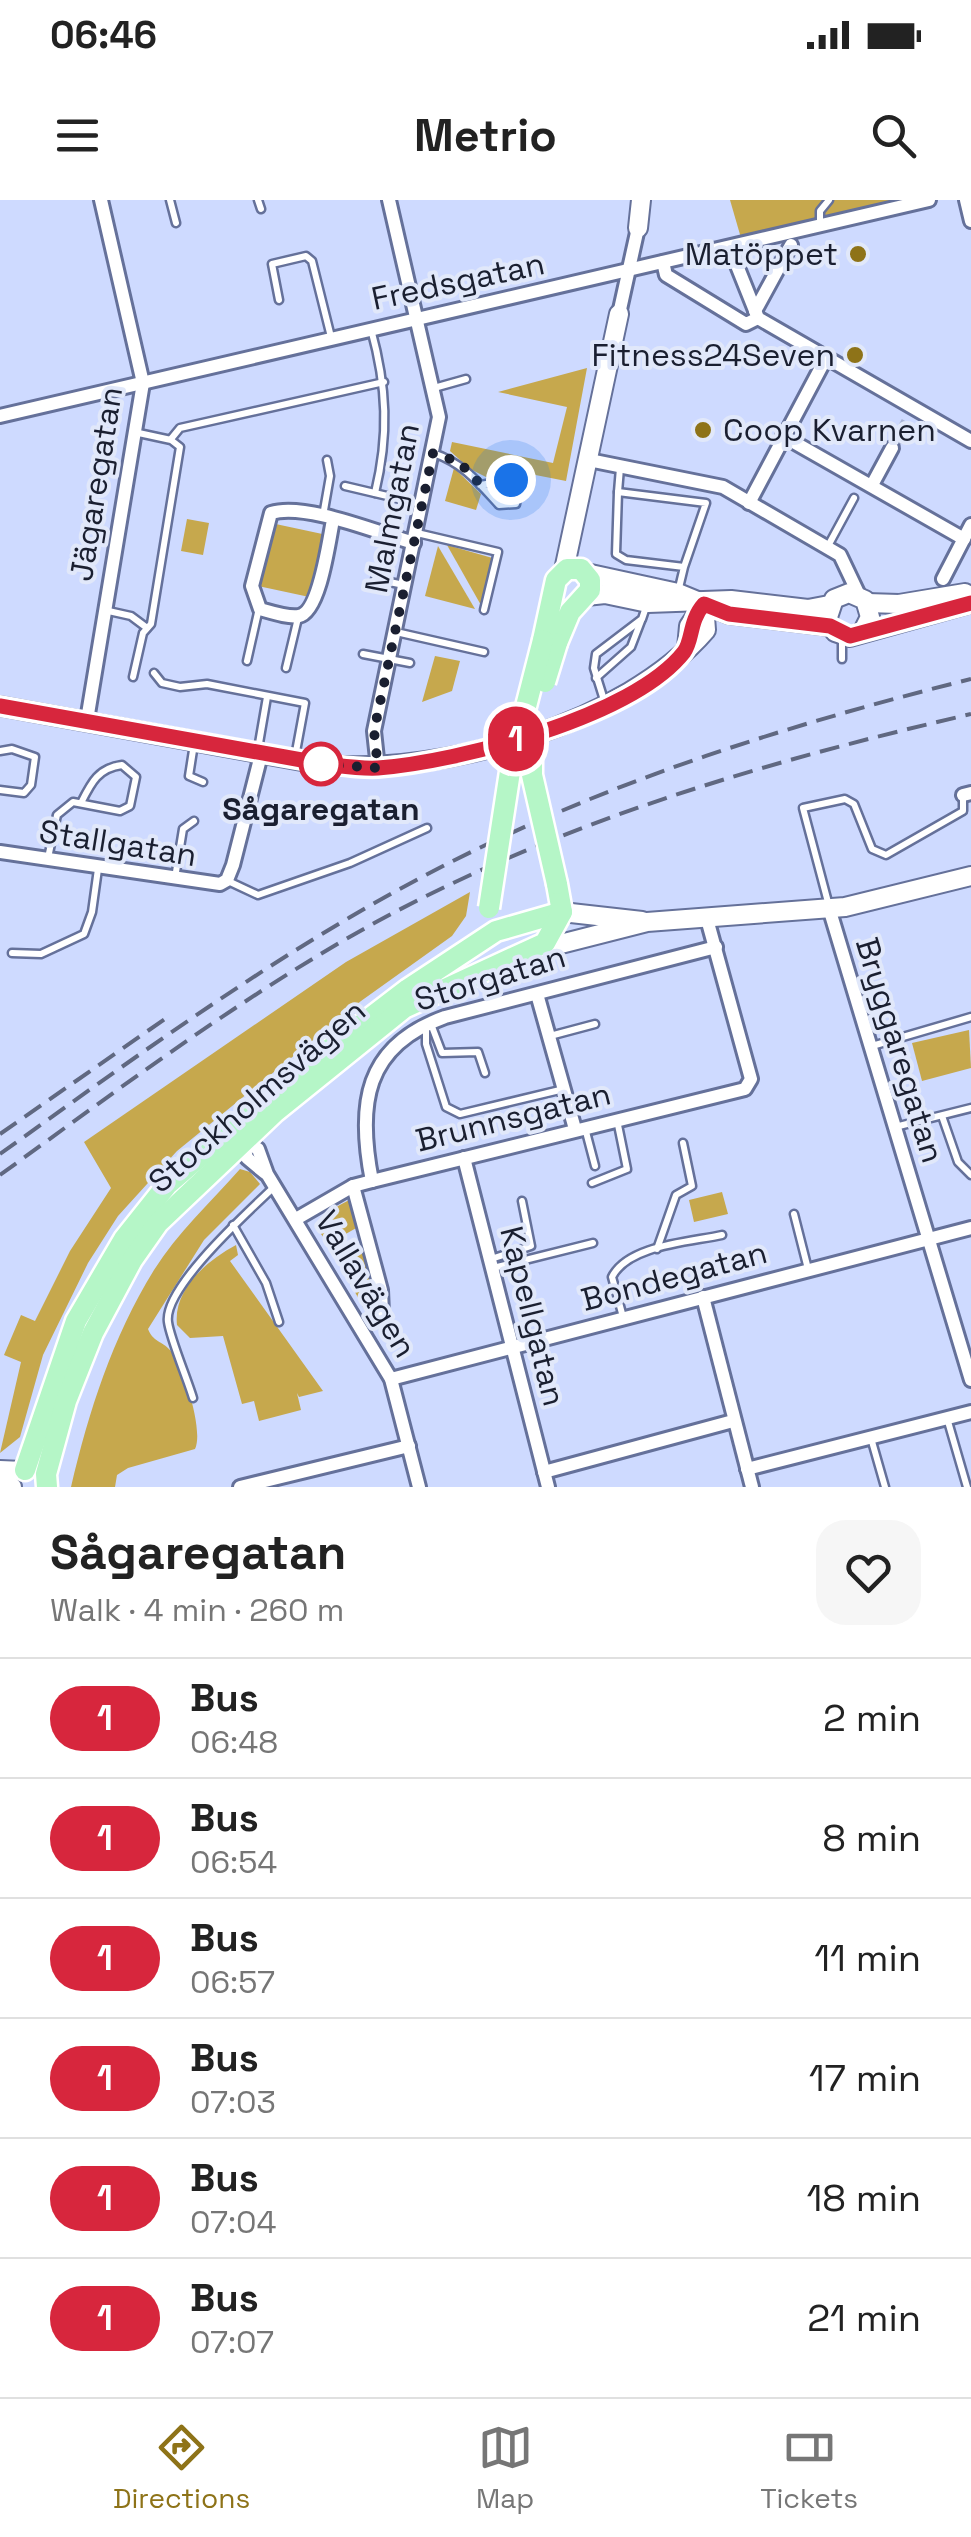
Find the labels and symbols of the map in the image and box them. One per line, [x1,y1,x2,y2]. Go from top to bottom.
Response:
place label: Matöppet [685,234,838,274]
street label: Fredsgatan [368,243,548,319]
marker: Matöppet [847,243,869,265]
place label: Fitness24Seven [591,335,835,375]
marker: Fitness24Seven [844,344,866,366]
street label: Jägaregatan [61,384,131,584]
place label: Coop Kvarnen [723,410,936,450]
marker: Coop Kvarnen [692,419,714,441]
street label: Malmgatan [356,420,428,596]
your location [486,455,536,505]
line badge: 1 [484,706,548,772]
marker: Sågaregatan [300,743,342,785]
place label: Sågaregatan [222,789,420,829]
street label: Stallgatan [36,811,200,875]
street label: Bryggaregatan [847,933,953,1167]
street label: Storgatan [410,936,570,1020]
street label: Stockholmsvägen [140,991,374,1201]
street label: Brunnsgatan [411,1073,615,1161]
street label: Vallavägen [307,1203,425,1365]
street label: Kapellgatan [491,1222,575,1410]
street label: Bondegatan [577,1232,771,1320]

